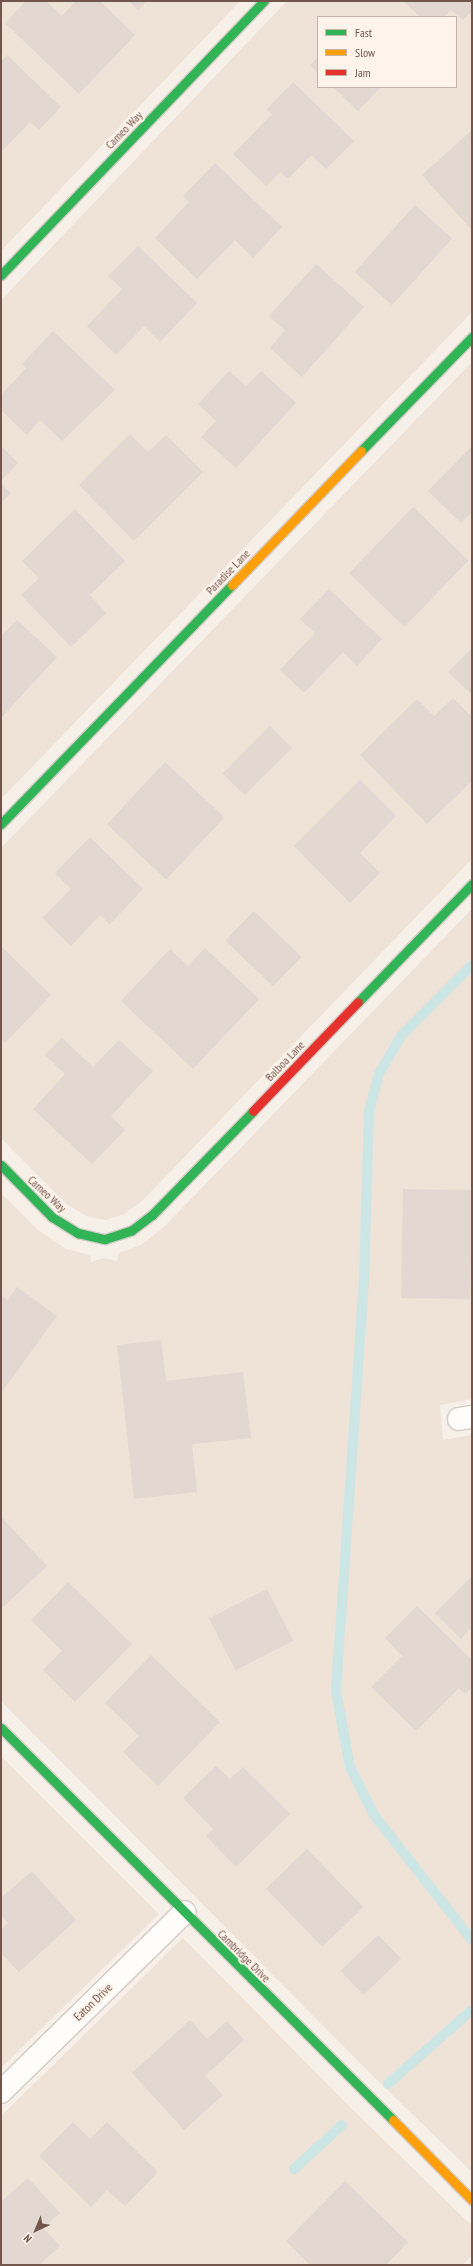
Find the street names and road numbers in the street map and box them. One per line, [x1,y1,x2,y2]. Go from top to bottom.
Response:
street label: Cameo Way [102,108,146,152]
street label: Paradise Lane [203,546,253,598]
street label: Balboa Lane [262,1038,308,1084]
street label: Cameo Way [25,1173,69,1215]
street label: Cambridge Drive [215,1927,273,1985]
street label: Eaton Drive [71,1980,115,2024]

